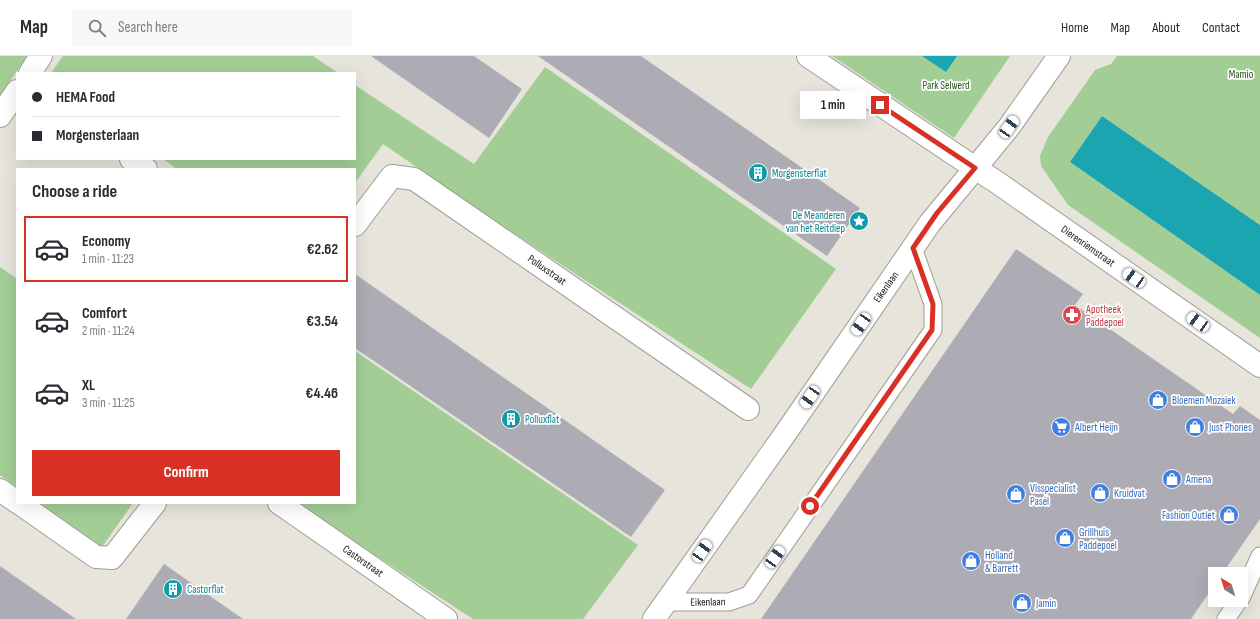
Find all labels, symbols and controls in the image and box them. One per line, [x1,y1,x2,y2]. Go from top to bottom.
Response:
search box [72,10,352,46]
text: Map [20,16,48,39]
icon: search [86,17,108,39]
text: Search here [118,18,178,37]
text: Home [1061,19,1089,36]
text: Map [1111,19,1130,36]
text: About [1152,19,1180,36]
text: Contact [1202,19,1240,36]
park label: Mamio [1229,68,1254,81]
park label: Park Selwerd [922,79,970,92]
text: HEMA Food [56,88,115,107]
callout: 1 min [800,91,866,119]
route end [871,96,889,114]
text: 1 min [821,97,845,113]
car [997,114,1021,140]
text: Morgensterlaan [56,126,139,145]
building icon: Morgensterflat [747,162,769,184]
place label: Morgensterflat [772,167,827,180]
text: Choose a ride [32,181,117,202]
place label: De Meanderen van het Reitdiep [786,209,845,235]
place icon: De Meanderen van het Reitdiep [848,210,870,232]
street label: Dierenriemstraat [1059,223,1118,270]
icon: car [34,231,70,267]
text: Economy [82,232,131,251]
text: €2.62 [307,240,338,259]
text: 1 min · 11:23 [82,251,134,267]
street label: Polluxstraat [525,252,569,288]
car [1121,266,1147,290]
street label: Eikenlaan [871,269,902,305]
icon: car [34,303,70,339]
place label: Apotheek Paddepoel [1085,303,1124,329]
text: Comfort [82,304,127,323]
pharmacy icon: Apotheek Paddepoel [1061,304,1083,326]
car [1185,310,1211,334]
car [849,311,873,337]
text: €3.54 [306,312,338,331]
text: 2 min · 11:24 [82,323,135,339]
icon: car [34,375,70,411]
text: XL [82,376,95,395]
text: €4.46 [305,384,338,403]
car [798,384,822,410]
shop icon: Bloemen Mozaiek [1147,389,1169,411]
place label: Bloemen Mozaiek [1172,394,1237,407]
text: 3 min · 11:25 [82,395,135,411]
building icon: Polluxflat [500,408,522,430]
place label: Polluxflat [525,413,560,426]
supermarket icon: Albert Heijn [1050,416,1072,438]
shop icon: Just Phones [1184,416,1206,438]
place label: Albert Heijn [1074,421,1118,434]
place label: Just Phones [1208,421,1252,434]
button: Confirm [32,450,340,496]
shop icon: Amena [1161,468,1183,490]
place label: Amena [1185,473,1211,486]
place label: Visspecialist Pasél [1030,482,1077,508]
shop icon: Kruidvat [1089,482,1111,504]
shop icon: Visspecialist Pasél [1005,483,1027,505]
place label: Kruidvat [1114,487,1146,500]
route start [801,497,819,515]
shop icon: Fashion Outlet [1218,504,1240,526]
place label: Fashion Outlet [1162,509,1216,522]
place label: Grillhuis Paddepoel [1079,526,1117,552]
shop icon: Grillhuis Paddepoel [1054,527,1076,549]
car [690,538,714,564]
street label: Castorstraat [340,542,386,580]
car [763,544,787,570]
place label: Holland & Barrett [985,549,1019,575]
shop icon: Holland & Barrett [960,550,982,572]
north arrow [1208,567,1248,607]
map controls [1208,567,1248,607]
building icon: Castorflat [162,578,184,600]
place label: Castorflat [187,583,225,596]
shop icon: Jamin [1011,592,1033,614]
street label: Eikenlaan [690,595,726,609]
place label: Jamin [1035,597,1057,610]

